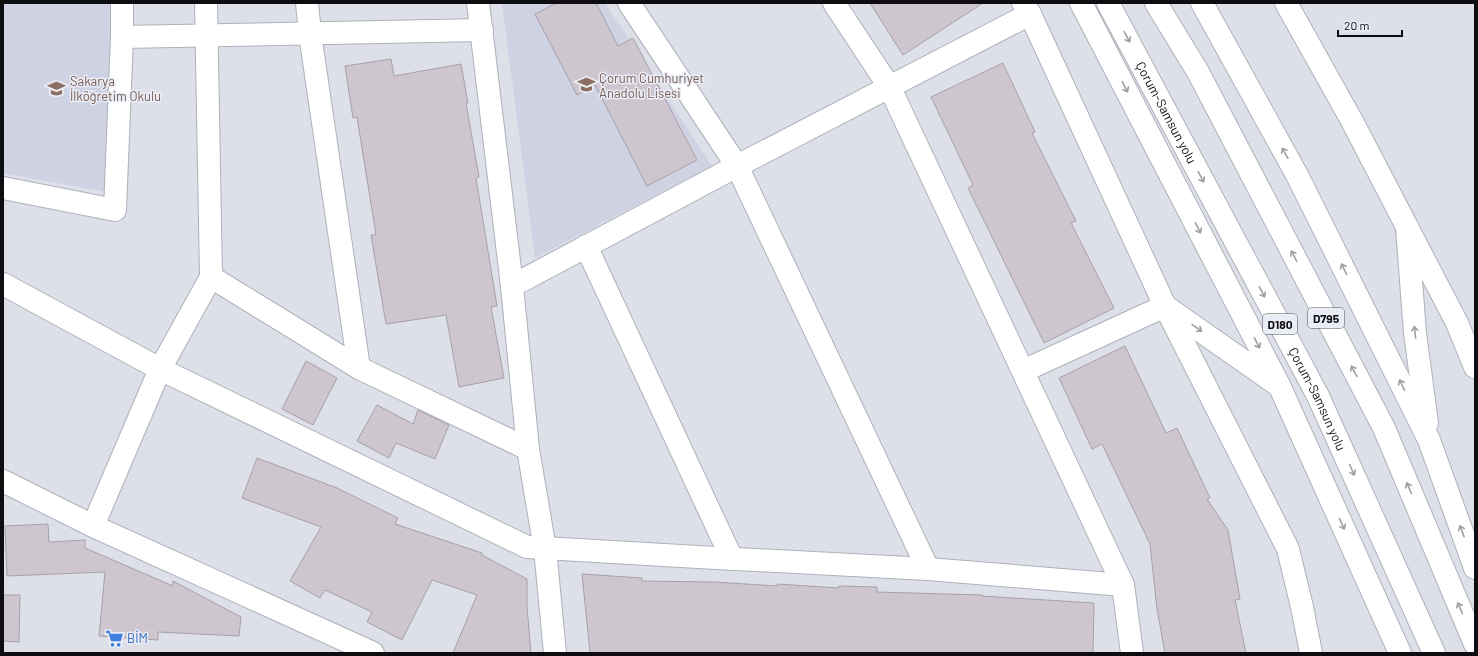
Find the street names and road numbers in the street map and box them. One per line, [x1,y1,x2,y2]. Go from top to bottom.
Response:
street label: Çorum-Samsun yolu [1133,59,1200,166]
road number: D795 [1308,308,1344,328]
road number: D180 [1263,314,1297,334]
street label: Çorum-Samsun yolu [1285,344,1350,453]

